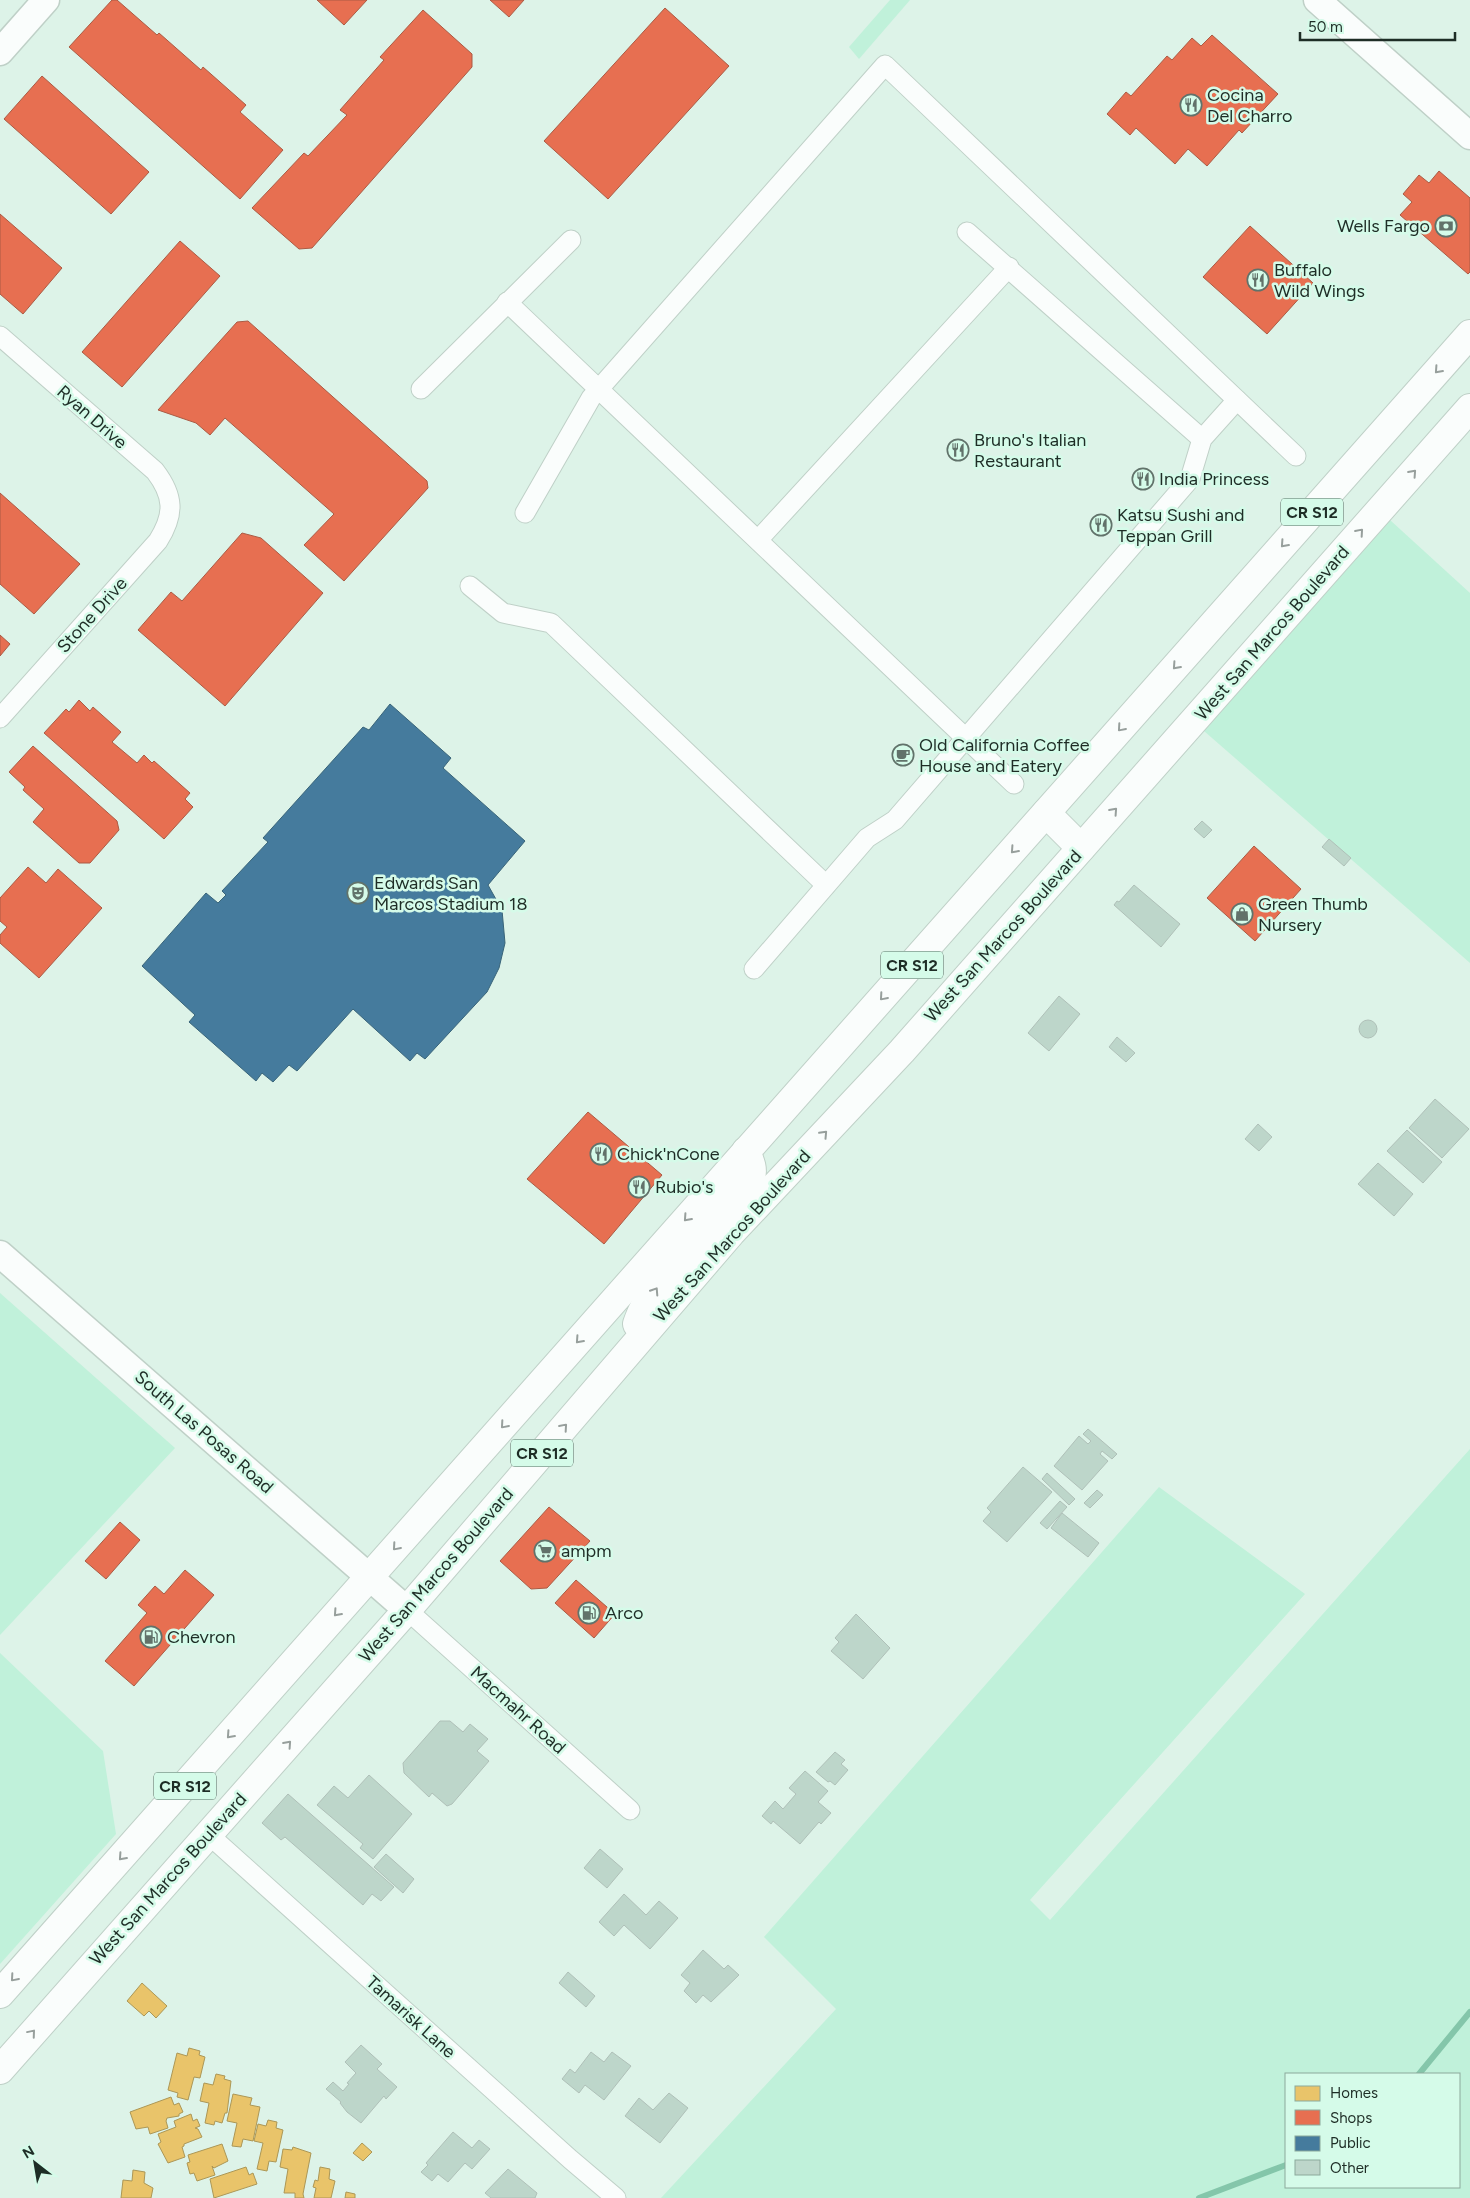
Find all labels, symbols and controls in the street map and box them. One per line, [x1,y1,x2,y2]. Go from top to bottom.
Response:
scale bar [1300,10,1455,42]
text: 50 m [1308,18,1343,36]
place label: Cocina Del Charro [1207,84,1292,127]
restaurant icon: Cocina Del Charro [1179,93,1203,117]
bank icon: Wells Fargo [1434,214,1458,238]
place label: Wells Fargo [1337,215,1430,237]
place label: Buffalo Wild Wings [1274,259,1365,302]
restaurant icon: Buffalo Wild Wings [1246,268,1270,292]
one-way arrow [1434,365,1443,374]
street label: Ryan Drive [52,381,132,454]
place label: Bruno's Italian Restaurant [974,429,1086,472]
restaurant icon: Bruno's Italian Restaurant [946,438,970,462]
restaurant icon: India Princess [1131,467,1155,491]
place label: India Princess [1159,468,1269,490]
one-way arrow [1407,469,1416,478]
road number: CR S12 [1281,498,1343,526]
place label: Katsu Sushi and Teppan Grill [1117,504,1245,547]
restaurant icon: Katsu Sushi and Teppan Grill [1089,513,1113,537]
one-way arrow [1355,529,1364,538]
one-way arrow [1280,539,1289,548]
street label: West San Marcos Boulevard [1190,541,1354,725]
street label: Stone Drive [52,573,132,657]
one-way arrow [1173,660,1182,669]
one-way arrow [1118,722,1127,731]
place label: Old California Coffee House and Eatery [919,734,1090,777]
cafe icon: Old California Coffee House and Eatery [891,743,915,767]
one-way arrow [1108,808,1117,817]
one-way arrow [1011,844,1020,853]
street label: West San Marcos Boulevard [920,845,1086,1027]
place label: Edwards San Marcos Stadium 18 [374,872,528,915]
theatre icon: Edwards San Marcos Stadium 18 [346,881,370,905]
place label: Green Thumb Nursery [1258,893,1368,936]
shop icon: Green Thumb Nursery [1230,902,1254,926]
road number: CR S12 [881,952,943,978]
one-way arrow [879,992,888,1001]
one-way arrow [818,1130,827,1139]
restaurant icon: Chick'nCone [589,1142,613,1166]
place label: Chick'nCone [617,1143,720,1165]
street label: West San Marcos Boulevard [649,1145,815,1327]
restaurant icon: Rubio's [627,1175,651,1199]
place label: Rubio's [655,1176,713,1198]
one-way arrow [684,1213,693,1222]
one-way arrow [649,1288,658,1297]
one-way arrow [576,1334,585,1343]
street label: South Las Posas Road [130,1366,278,1498]
one-way arrow [501,1420,510,1429]
one-way arrow [559,1423,568,1432]
road number: CR S12 [511,1440,573,1466]
street label: West San Marcos Boulevard [354,1483,518,1667]
supermarket icon: ampm [533,1539,557,1563]
place label: ampm [561,1540,611,1562]
one-way arrow [393,1542,402,1551]
fuel station icon: Arco [577,1601,601,1625]
place label: Arco [605,1602,643,1624]
one-way arrow [334,1608,343,1617]
fuel station icon: Chevron [139,1625,163,1649]
place label: Chevron [167,1626,236,1648]
street label: Macmahr Road [466,1661,570,1759]
one-way arrow [227,1729,235,1738]
one-way arrow [282,1741,291,1750]
road number: CR S12 [154,1772,216,1800]
street label: West San Marcos Boulevard [85,1788,251,1970]
one-way arrow [119,1851,128,1860]
street label: Tamarisk Lane [362,1971,460,2063]
one-way arrow [11,1973,20,1982]
one-way arrow [26,2030,35,2039]
legend [1285,2073,1460,2188]
text: Homes [1330,2084,1378,2102]
text: Shops [1330,2109,1372,2127]
text: Public [1330,2134,1371,2152]
north arrow [10,2138,60,2188]
text: N [20,2142,38,2162]
text: Other [1330,2159,1369,2177]

